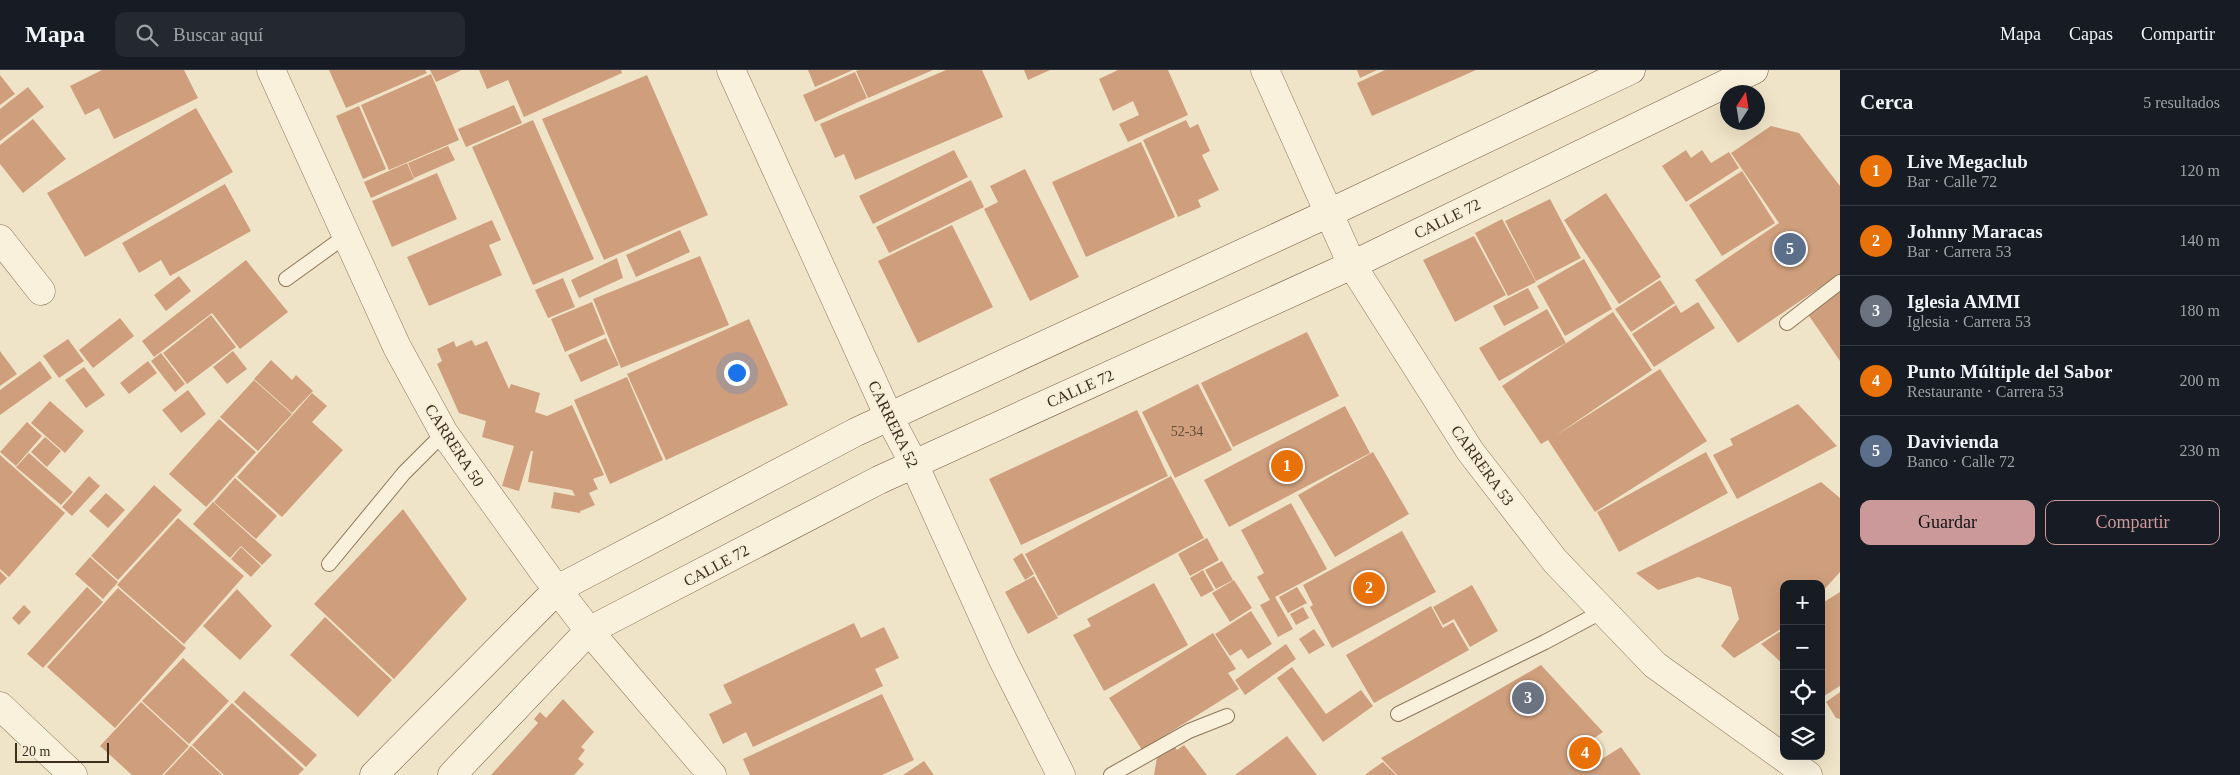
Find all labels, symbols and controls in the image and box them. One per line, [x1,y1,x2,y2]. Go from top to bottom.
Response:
search box [115,12,465,57]
text: Mapa [25,21,85,47]
icon: search [133,21,161,49]
text: Buscar aquí [173,24,263,45]
text: Mapa [2000,24,2041,44]
text: Capas [2069,24,2113,44]
text: Compartir [2141,24,2215,44]
north arrow [1720,85,1765,130]
text: Cerca [1860,90,1913,114]
text: 5 resultados [2143,94,2220,111]
text: Live Megaclub [1907,151,2028,172]
text: 1 [1872,162,1880,179]
text: 120 m [2180,162,2220,179]
text: Bar · Calle 72 [1907,173,1997,190]
street label: CALLE 72 [1411,195,1483,242]
text: Johnny Maracas [1907,221,2043,242]
pin: 5 [1774,230,1806,268]
text: 2 [1872,232,1880,249]
text: 140 m [2180,232,2220,249]
text: Bar · Carrera 53 [1907,243,2011,260]
text: Iglesia AMMI [1907,291,2020,312]
text: 3 [1872,302,1880,319]
text: 180 m [2180,302,2220,319]
text: Iglesia · Carrera 53 [1907,313,2031,330]
your location [724,360,750,386]
text: Punto Múltiple del Sabor [1907,361,2112,382]
street label: CALLE 72 [1044,366,1116,411]
text: 4 [1872,372,1880,389]
text: 200 m [2180,372,2220,389]
street label: CARRERA 52 [865,378,922,470]
text: Restaurante · Carrera 53 [1907,383,2064,400]
street label: CARRERA 50 [422,401,487,490]
street label: CARRERA 53 [1448,422,1517,509]
house number: 52-34 [1171,424,1203,439]
text: Davivienda [1907,431,1999,452]
text: 5 [1872,442,1880,459]
text: 230 m [2180,442,2220,459]
pin: 1 [1271,447,1303,485]
text: Banco · Calle 72 [1907,453,2015,470]
button: Guardar [1860,500,2035,545]
button: Compartir [2045,500,2220,545]
street label: CALLE 72 [681,541,752,590]
pin: 2 [1353,569,1385,607]
map controls [1780,580,1825,760]
button: + [1780,580,1825,625]
button: − [1780,625,1825,670]
button: locate [1780,670,1825,715]
pin: 3 [1512,679,1544,717]
button: layers [1780,715,1825,760]
pin: 4 [1569,734,1601,772]
scale bar [15,740,109,763]
text: 20 m [22,744,50,759]

